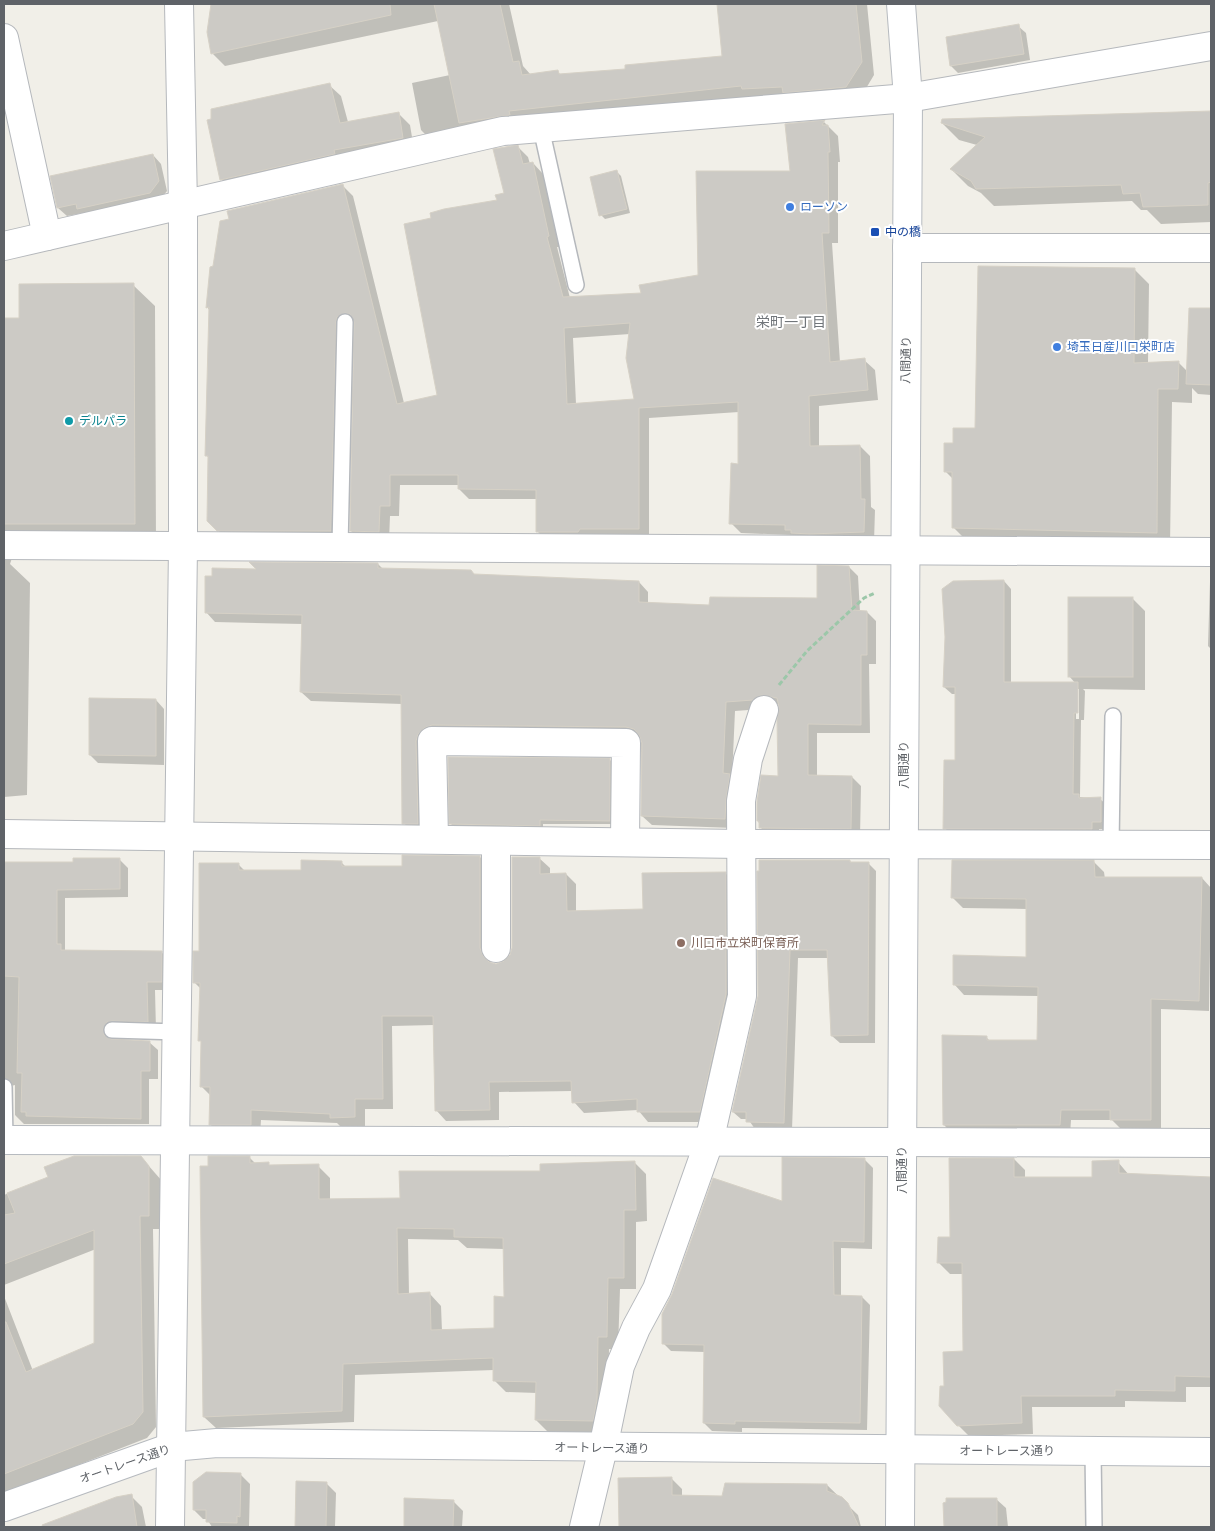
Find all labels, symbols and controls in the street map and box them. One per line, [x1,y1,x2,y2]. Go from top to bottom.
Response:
place label: ローソン [800,199,848,215]
marker: ローソン [784,201,796,213]
place label: 中の橋 [885,224,921,240]
marker: 中の橋 [869,226,881,238]
district label: 栄町一丁目 [756,313,826,331]
street label: 八間通り [898,336,914,384]
place label: 埼玉日産川口栄町店 [1067,339,1175,355]
marker: 埼玉日産川口栄町店 [1051,341,1063,353]
place label: デルパラ [79,413,127,429]
marker: デルパラ [63,415,75,427]
street label: 八間通り [896,741,912,789]
place label: 川口市立栄町保育所 [691,935,799,951]
marker: 川口市立栄町保育所 [675,937,687,949]
street label: 八間通り [894,1146,910,1194]
street label: オートレース通り [554,1439,650,1457]
street label: オートレース通り [77,1441,173,1487]
street label: オートレース通り [959,1443,1055,1459]

